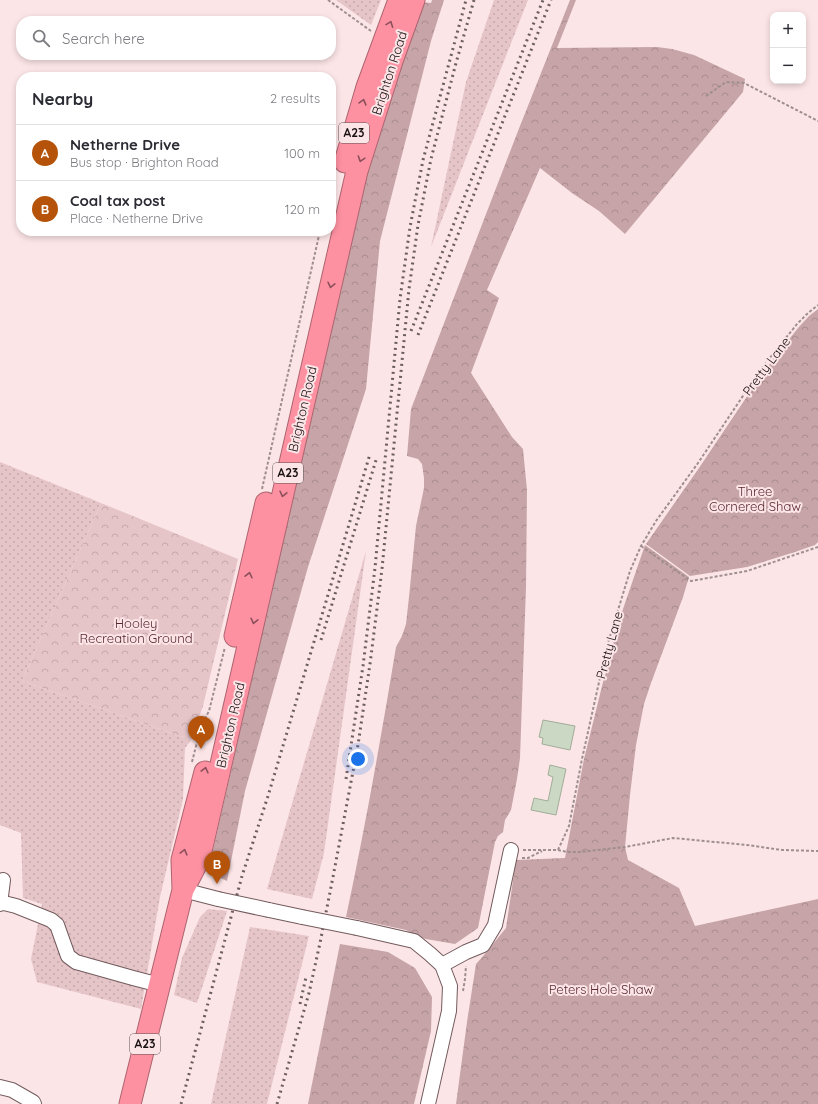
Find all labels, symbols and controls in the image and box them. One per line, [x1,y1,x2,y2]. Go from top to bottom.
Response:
map controls [770,12,806,84]
button: + [770,12,806,48]
search box [16,16,336,60]
one-way arrow [385,20,393,27]
icon: search [30,27,52,49]
text: Search here [62,29,145,48]
street label: Brighton Road [368,29,410,117]
button: − [770,48,806,84]
text: Nearby [32,88,93,109]
text: 2 results [270,90,320,106]
one-way arrow [358,99,367,106]
road number: A23 [339,123,369,143]
text: Netherne Drive [70,135,180,154]
text: A [41,145,49,161]
text: 100 m [284,145,320,161]
text: Bus stop · Brighton Road [70,154,219,170]
one-way arrow [357,155,366,162]
text: Coal tax post [70,191,166,210]
text: B [41,201,49,217]
text: 120 m [285,201,320,217]
text: Place · Netherne Drive [70,210,203,226]
one-way arrow [327,282,335,288]
street label: Pretty Lane [739,334,793,398]
street label: Brighton Road [284,365,320,453]
road number: A23 [273,463,303,483]
park label: Three Cornered Shaw [709,483,801,514]
one-way arrow [279,491,287,497]
one-way arrow [244,572,252,578]
street label: Pretty Lane [592,609,626,681]
park label: Hooley Recreation Ground [79,615,193,646]
one-way arrow [250,617,258,624]
street label: Brighton Road [212,681,248,769]
pin: A [188,716,214,749]
your location [348,749,368,769]
one-way arrow [200,767,209,774]
one-way arrow [180,848,188,855]
pin: B [204,851,230,884]
park label: Peters Hole Shaw [549,981,653,997]
road number: A23 [130,1034,160,1054]

